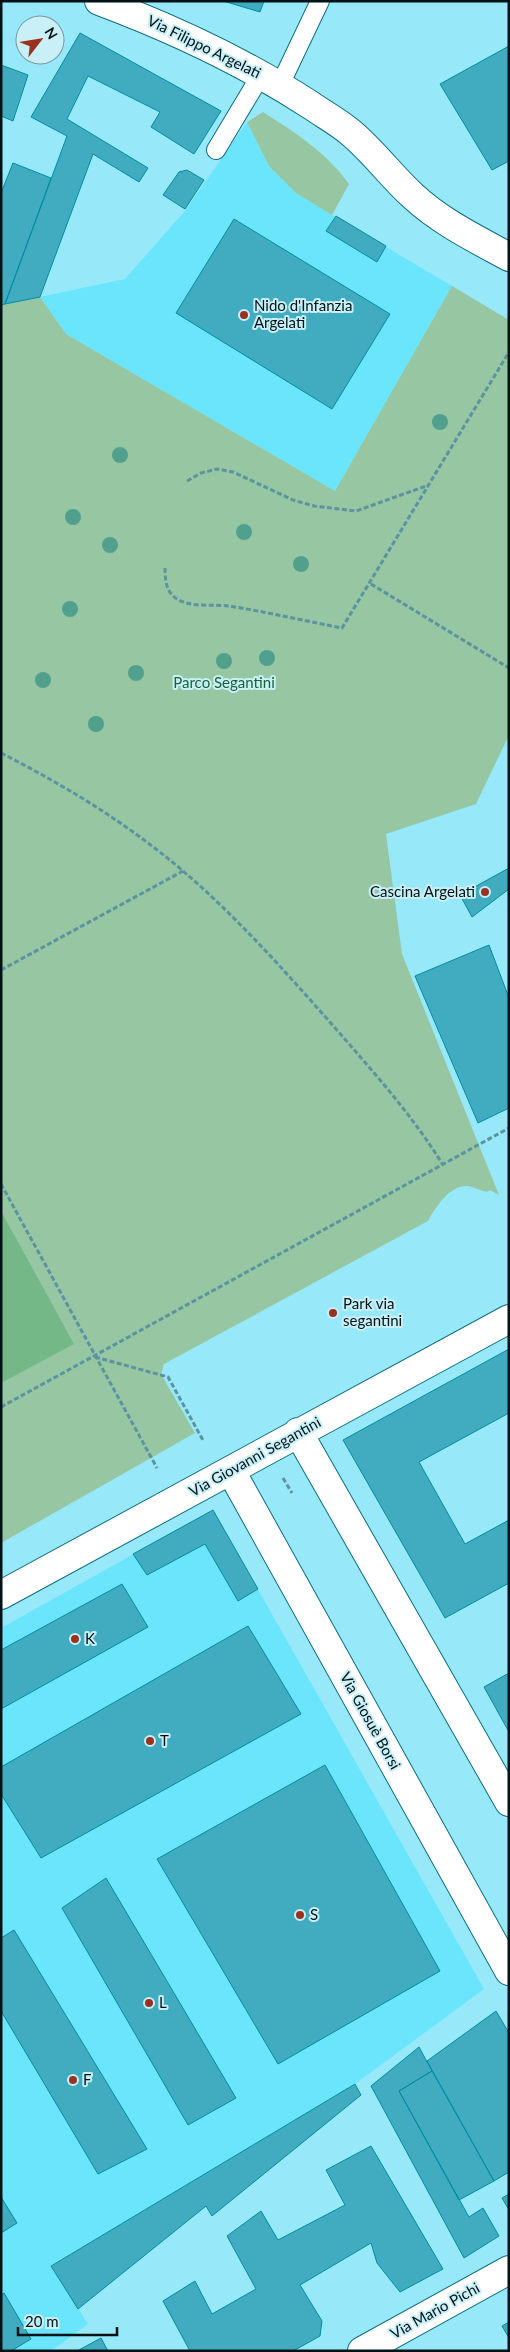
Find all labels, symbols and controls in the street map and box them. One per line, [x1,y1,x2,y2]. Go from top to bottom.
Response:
street label: Via Filippo Argelati [145,11,264,81]
north arrow [15,15,65,65]
text: N [42,24,62,42]
place label: Nido d'Infanzia Argelati [254,296,352,331]
marker: Nido d'Infanzia Argelati [238,309,250,321]
park label: Parco Segantini [173,673,275,691]
place label: Cascina Argelati [370,882,475,900]
marker: Cascina Argelati [479,886,491,898]
place label: Park via segantini [343,1294,402,1329]
marker: Park via segantini [327,1307,339,1319]
street label: Via Giovanni Segantini [186,1412,324,1500]
place label: K [85,1629,95,1647]
marker: K [69,1633,81,1645]
street label: Via Giosuè Borsi [337,1669,405,1772]
place label: T [160,1731,169,1749]
marker: T [144,1735,156,1747]
place label: S [310,1905,318,1923]
marker: S [294,1909,306,1921]
place label: L [159,1993,167,2011]
marker: L [143,1997,155,2009]
place label: F [83,2070,91,2088]
marker: F [67,2074,79,2086]
street label: Via Mario Pichi [387,2278,482,2342]
scale bar [18,2304,116,2336]
text: 20 m [25,2312,59,2330]

